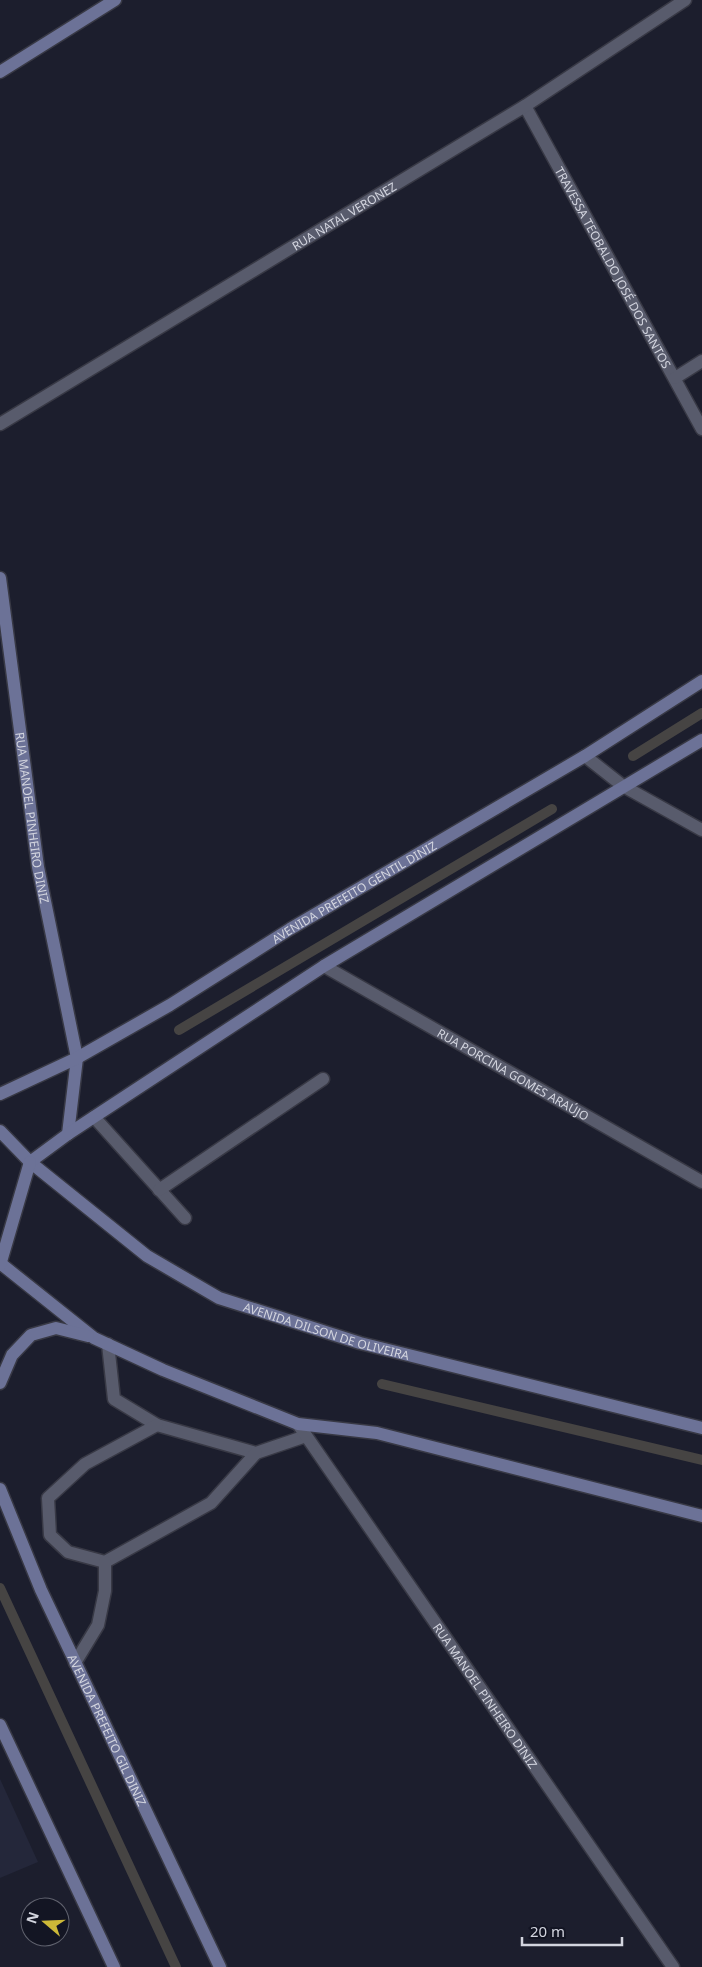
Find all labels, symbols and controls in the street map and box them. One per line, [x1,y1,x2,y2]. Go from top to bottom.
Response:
street label: TRAVESSA TEOBALDO JOSÉ DOS SANTOS [551,163,676,372]
street label: RUA NATAL VERONEZ [288,178,399,254]
street label: RUA MANOEL PINHEIRO DINIZ [12,731,54,905]
street label: AVENIDA PREFEITO GENTIL DINIZ [268,836,440,947]
street label: RUA PORCINA GOMES ARAÚJO [434,1024,592,1124]
street label: AVENIDA DILSON DE OLIVEIRA [241,1298,412,1364]
street label: RUA MANOEL PINHEIRO DINIZ [429,1619,542,1772]
street label: AVENIDA PREFEITO GIL DINIZ [64,1651,151,1809]
north arrow [20,1897,70,1947]
text: N [21,1909,43,1926]
scale bar [522,1914,622,1946]
text: 20 m [530,1921,565,1941]

